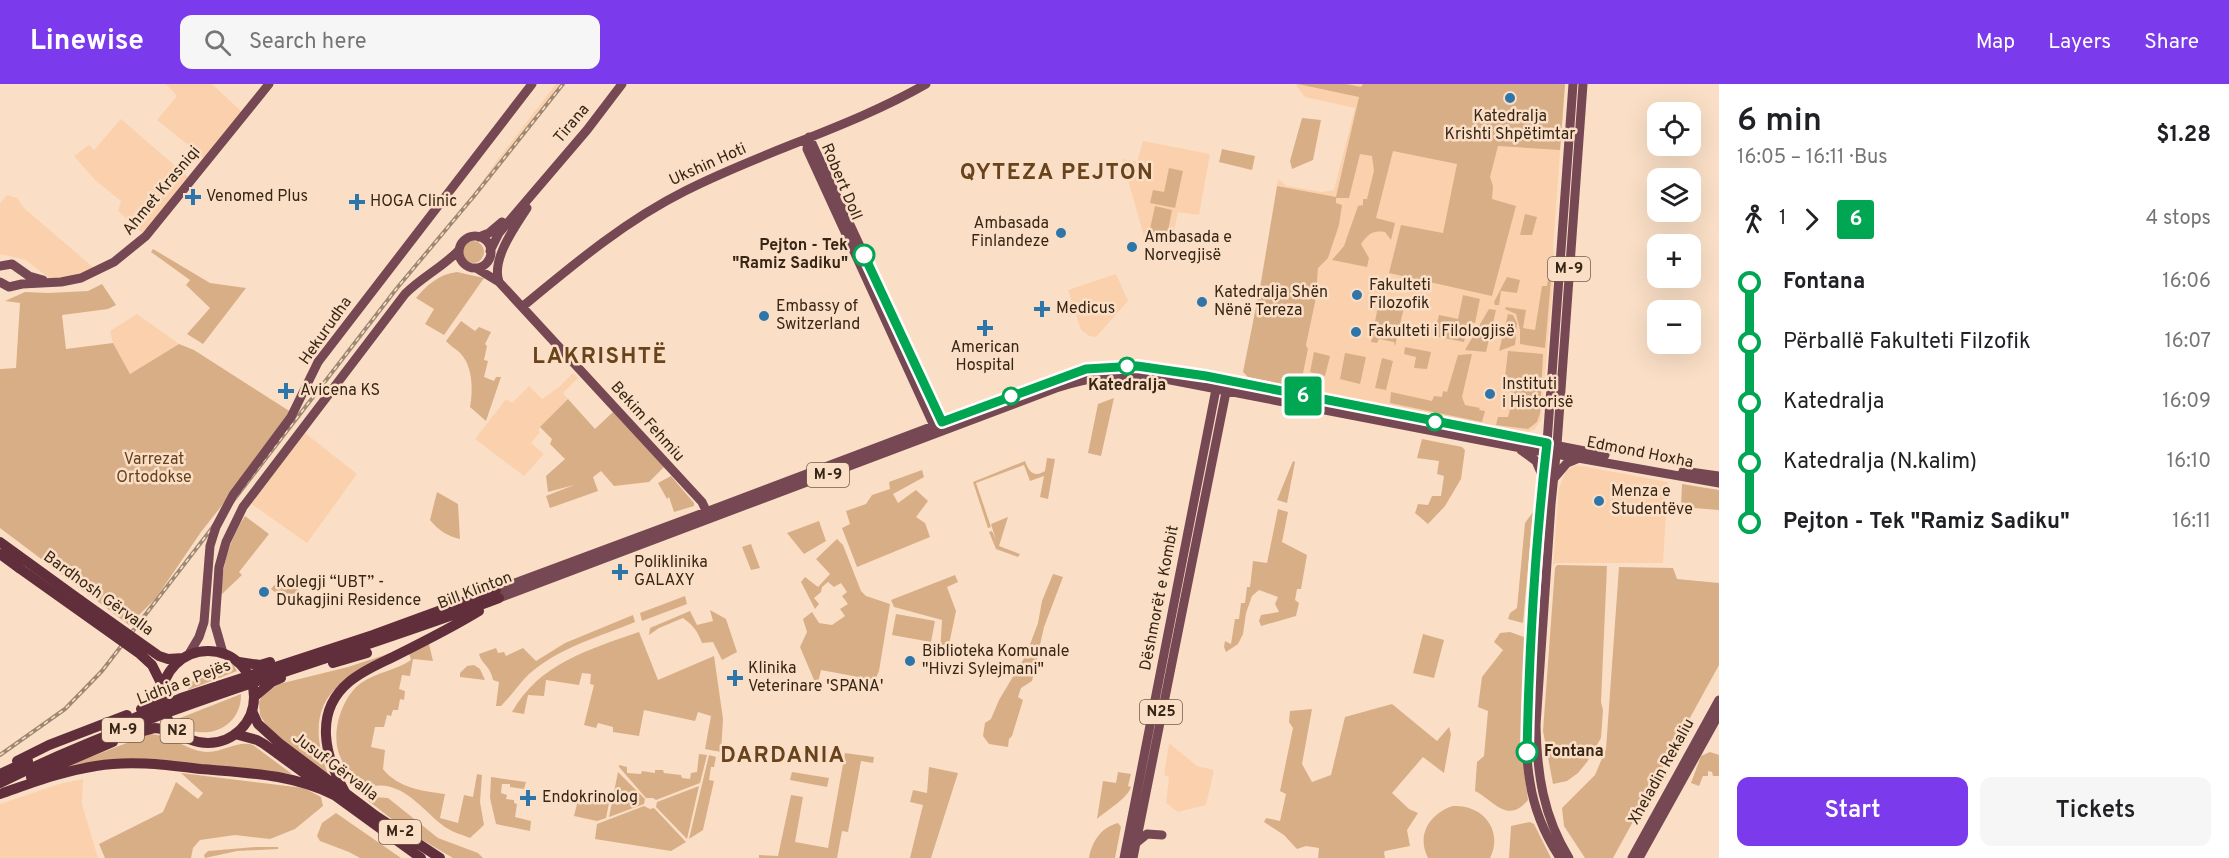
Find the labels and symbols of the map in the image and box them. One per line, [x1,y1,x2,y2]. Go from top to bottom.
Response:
marker: Katedralja Krishti Shpëtimtar [1503,91,1517,105]
street label: Tirana [550,100,594,148]
place label: Katedralja Krishti Shpëtimtar [1444,107,1576,145]
street label: Ukshin Hoti [666,139,750,191]
street label: Robert Doll [816,141,866,223]
street label: Ahmet Krasniqi [119,142,205,240]
district label: QYTEZA PEJTON [960,160,1154,187]
place label: Venomed Plus [206,187,308,207]
marker: Venomed Plus [184,188,202,206]
place label: HOGA Clinic [370,192,457,212]
marker: HOGA Clinic [348,193,366,211]
place label: Ambasada Finlandeze [971,214,1049,252]
marker: Ambasada Finlandeze [1054,226,1068,240]
place label: Ambasada e Norvegjisë [1144,228,1232,266]
place label: Pejton - Tek "Ramiz Sadiku" [732,236,848,274]
marker: Ambasada e Norvegjisë [1125,240,1139,254]
marker: Pejton - Tek "Ramiz Sadiku" [853,244,875,266]
road number: M-9 [1548,257,1590,281]
place label: Fakulteti Filozofik [1369,276,1431,314]
place label: Katedralja Shën Nënë Tereza [1214,283,1328,321]
marker: Fakulteti Filozofik [1350,288,1364,302]
street label: Hekurudha [295,293,357,369]
marker: Katedralja Shën Nënë Tereza [1195,295,1209,309]
place label: Embassy of Switzerland [776,297,860,335]
place label: Medicus [1056,299,1115,319]
marker: Medicus [1033,300,1051,318]
marker: Embassy of Switzerland [757,309,771,323]
marker: American Hospital [976,319,994,337]
place label: Fakulteti i Filologjisë [1368,322,1515,342]
marker: Fakulteti i Filologjisë [1349,325,1363,339]
place label: American Hospital [950,338,1020,376]
district label: LAKRISHTË [532,342,668,371]
marker: Katedralja [1118,357,1136,375]
place label: Instituti i Historisë [1502,375,1573,413]
place label: Katedralja [1088,376,1166,396]
line badge: 6 [1284,376,1322,416]
street label: Bekim Fehmiu [606,378,688,466]
place label: Avicena KS [300,381,380,401]
marker: Avicena KS [277,382,295,400]
unlabelled marker [1002,387,1020,405]
marker: Instituti i Historisë [1483,387,1497,401]
unlabelled marker [1426,413,1444,431]
street label: Edmond Hoxha [1585,433,1695,473]
park label: Varrezat Ortodokse [116,450,192,488]
road number: M-9 [807,463,849,487]
place label: Menza e Studentëve [1611,482,1693,520]
marker: Menza e Studentëve [1592,494,1606,508]
street label: Dëshmorët e Kombit [1136,524,1184,672]
street label: Bardhosh Gërvalla [39,547,157,641]
place label: Poliklinika GALAXY [634,553,708,591]
marker: Poliklinika GALAXY [611,563,629,581]
street label: Bill Klinton [435,568,515,614]
place label: Kolegji “UBT” - Dukagjini Residence [276,573,421,611]
marker: Kolegji “UBT” - Dukagjini Residence [257,585,271,599]
place label: Biblioteka Komunale "Hivzi Sylejmani" [922,642,1069,680]
marker: Biblioteka Komunale "Hivzi Sylejmani" [903,654,917,668]
street label: Lidhja e Pejës [134,656,234,710]
place label: Klinika Veterinare 'SPANA' [748,659,883,697]
marker: Klinika Veterinare 'SPANA' [726,669,744,687]
road number: N25 [1140,700,1182,724]
street label: Xheladin Rekaliu [1625,715,1699,829]
road number: M-9 [102,718,144,742]
road number: N2 [160,719,194,743]
street label: Jusuf Gërvalla [288,728,382,806]
marker: Fontana [1516,741,1538,763]
place label: Fontana [1544,742,1604,762]
district label: DARDANIA [720,743,846,770]
place label: Endokrinolog [542,788,638,808]
marker: Endokrinolog [519,789,537,807]
road number: M-2 [379,820,421,844]

